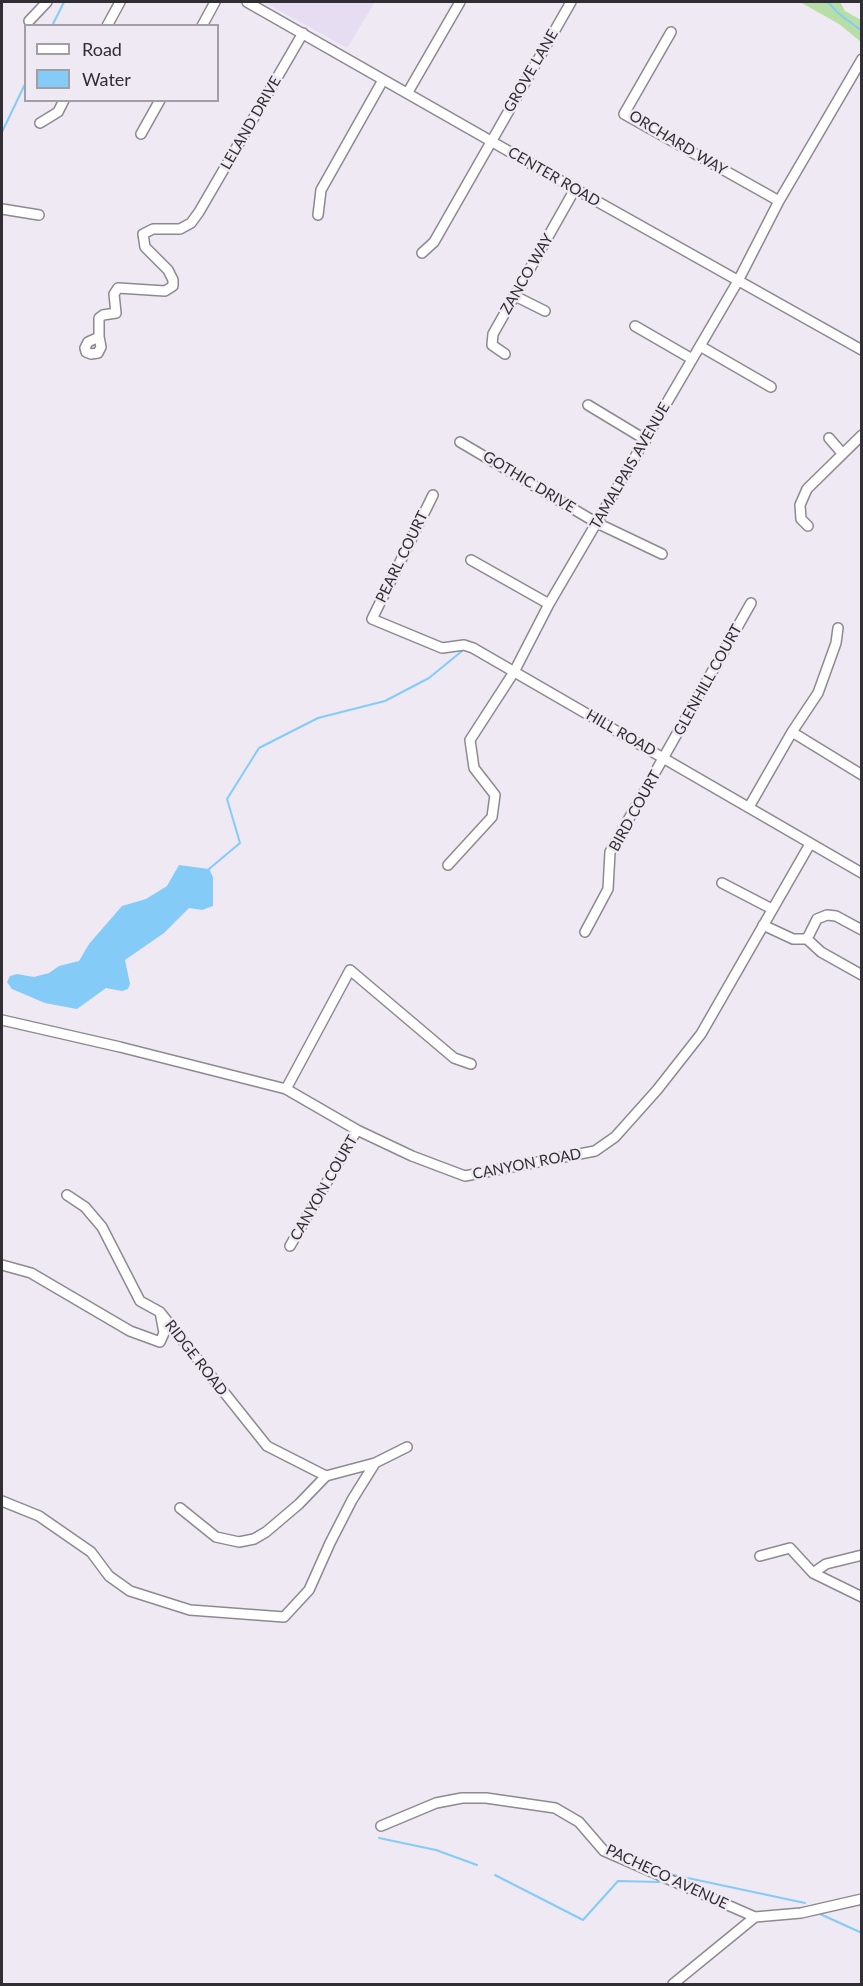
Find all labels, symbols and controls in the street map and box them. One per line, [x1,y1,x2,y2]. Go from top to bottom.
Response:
legend [24,24,219,102]
street label: GROVE LANE [500,26,562,116]
text: Road [82,38,122,60]
text: Water [82,68,131,90]
street label: LELAND DRIVE [217,73,285,173]
street label: ORCHARD WAY [626,107,730,179]
street label: CENTER ROAD [505,143,603,211]
street label: ZANCO WAY [497,231,557,317]
street label: TAMALPAIS AVENUE [586,399,674,533]
street label: GOTHIC DRIVE [480,447,578,517]
street label: PEARL COURT [372,508,432,606]
street label: GLENHILL COURT [670,621,746,739]
street label: HILL ROAD [583,706,659,760]
street label: BIRD COURT [605,768,665,854]
street label: CANYON COURT [287,1132,361,1244]
street label: CANYON ROAD [471,1145,583,1183]
street label: RIDGE ROAD [161,1317,231,1399]
street label: PACHECO AVENUE [603,1841,731,1913]

